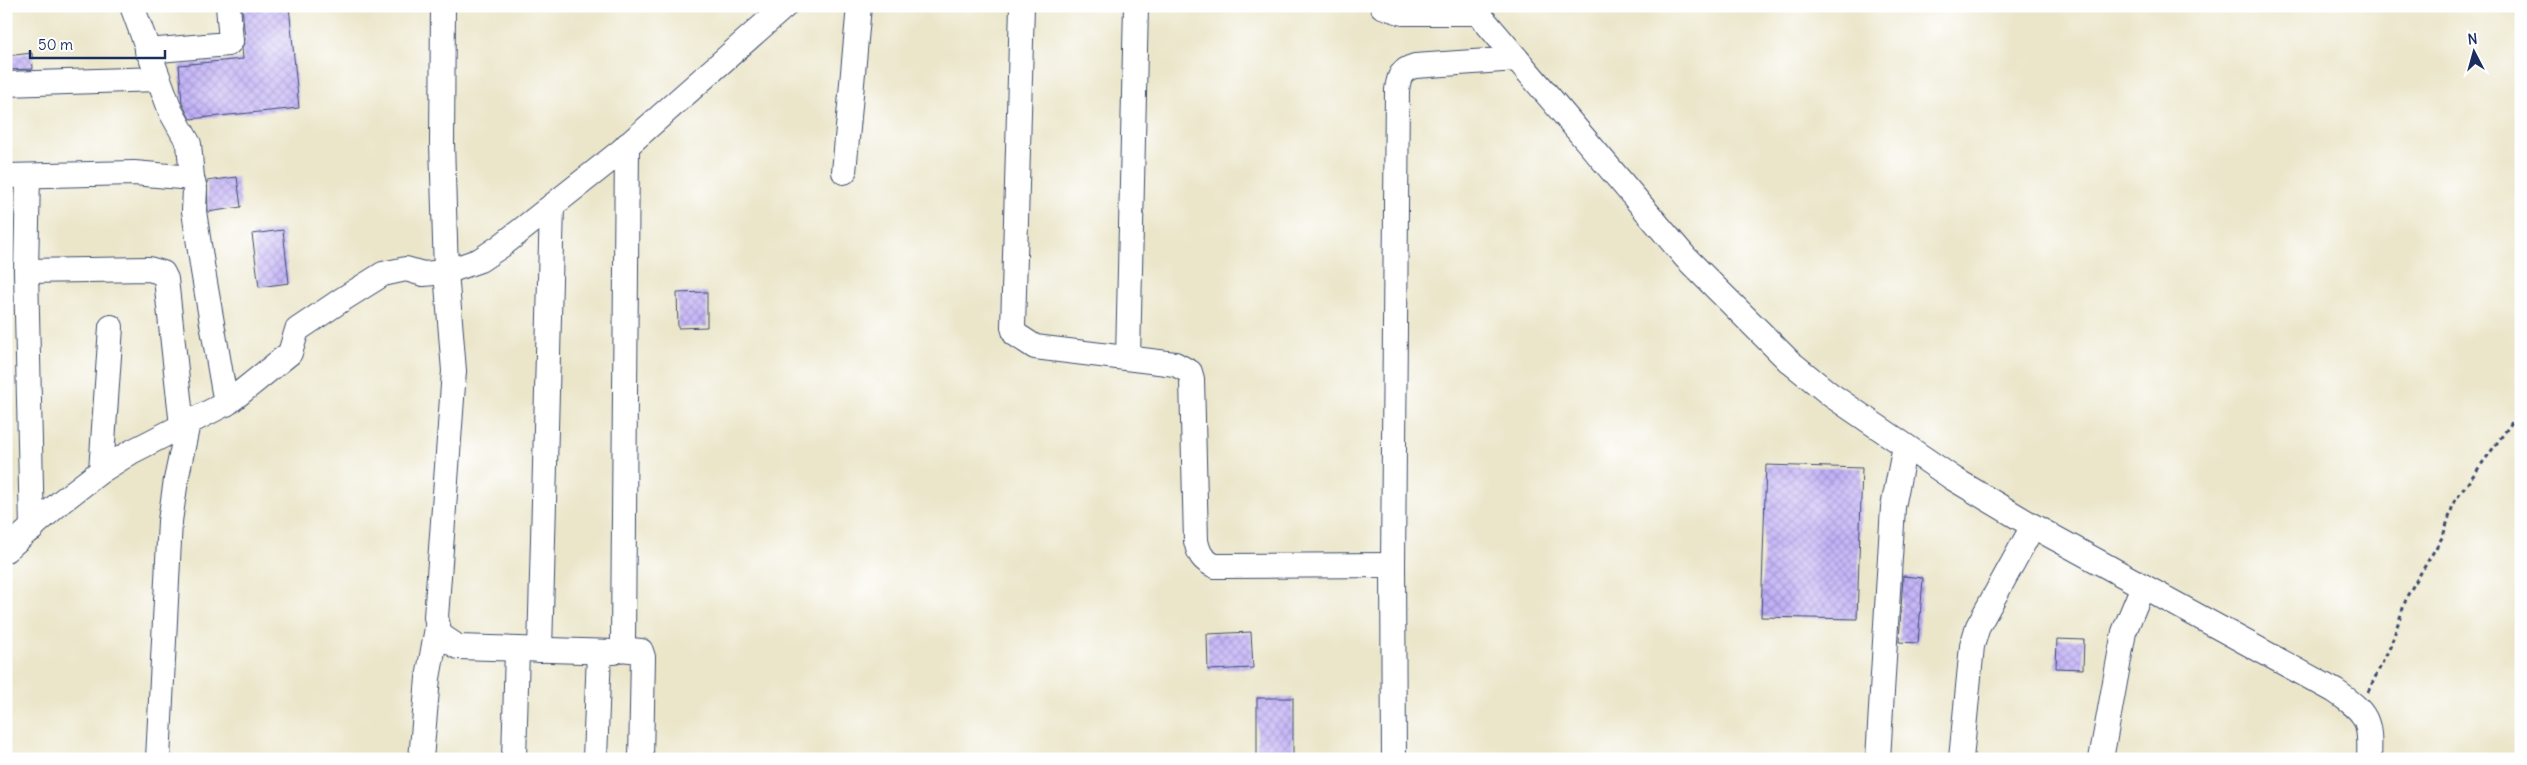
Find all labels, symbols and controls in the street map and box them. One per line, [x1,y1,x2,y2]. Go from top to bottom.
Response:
scale bar [30,28,165,60]
north arrow [2450,28,2500,78]
text: N [2467,30,2478,49]
text: 50 m [38,35,73,54]

